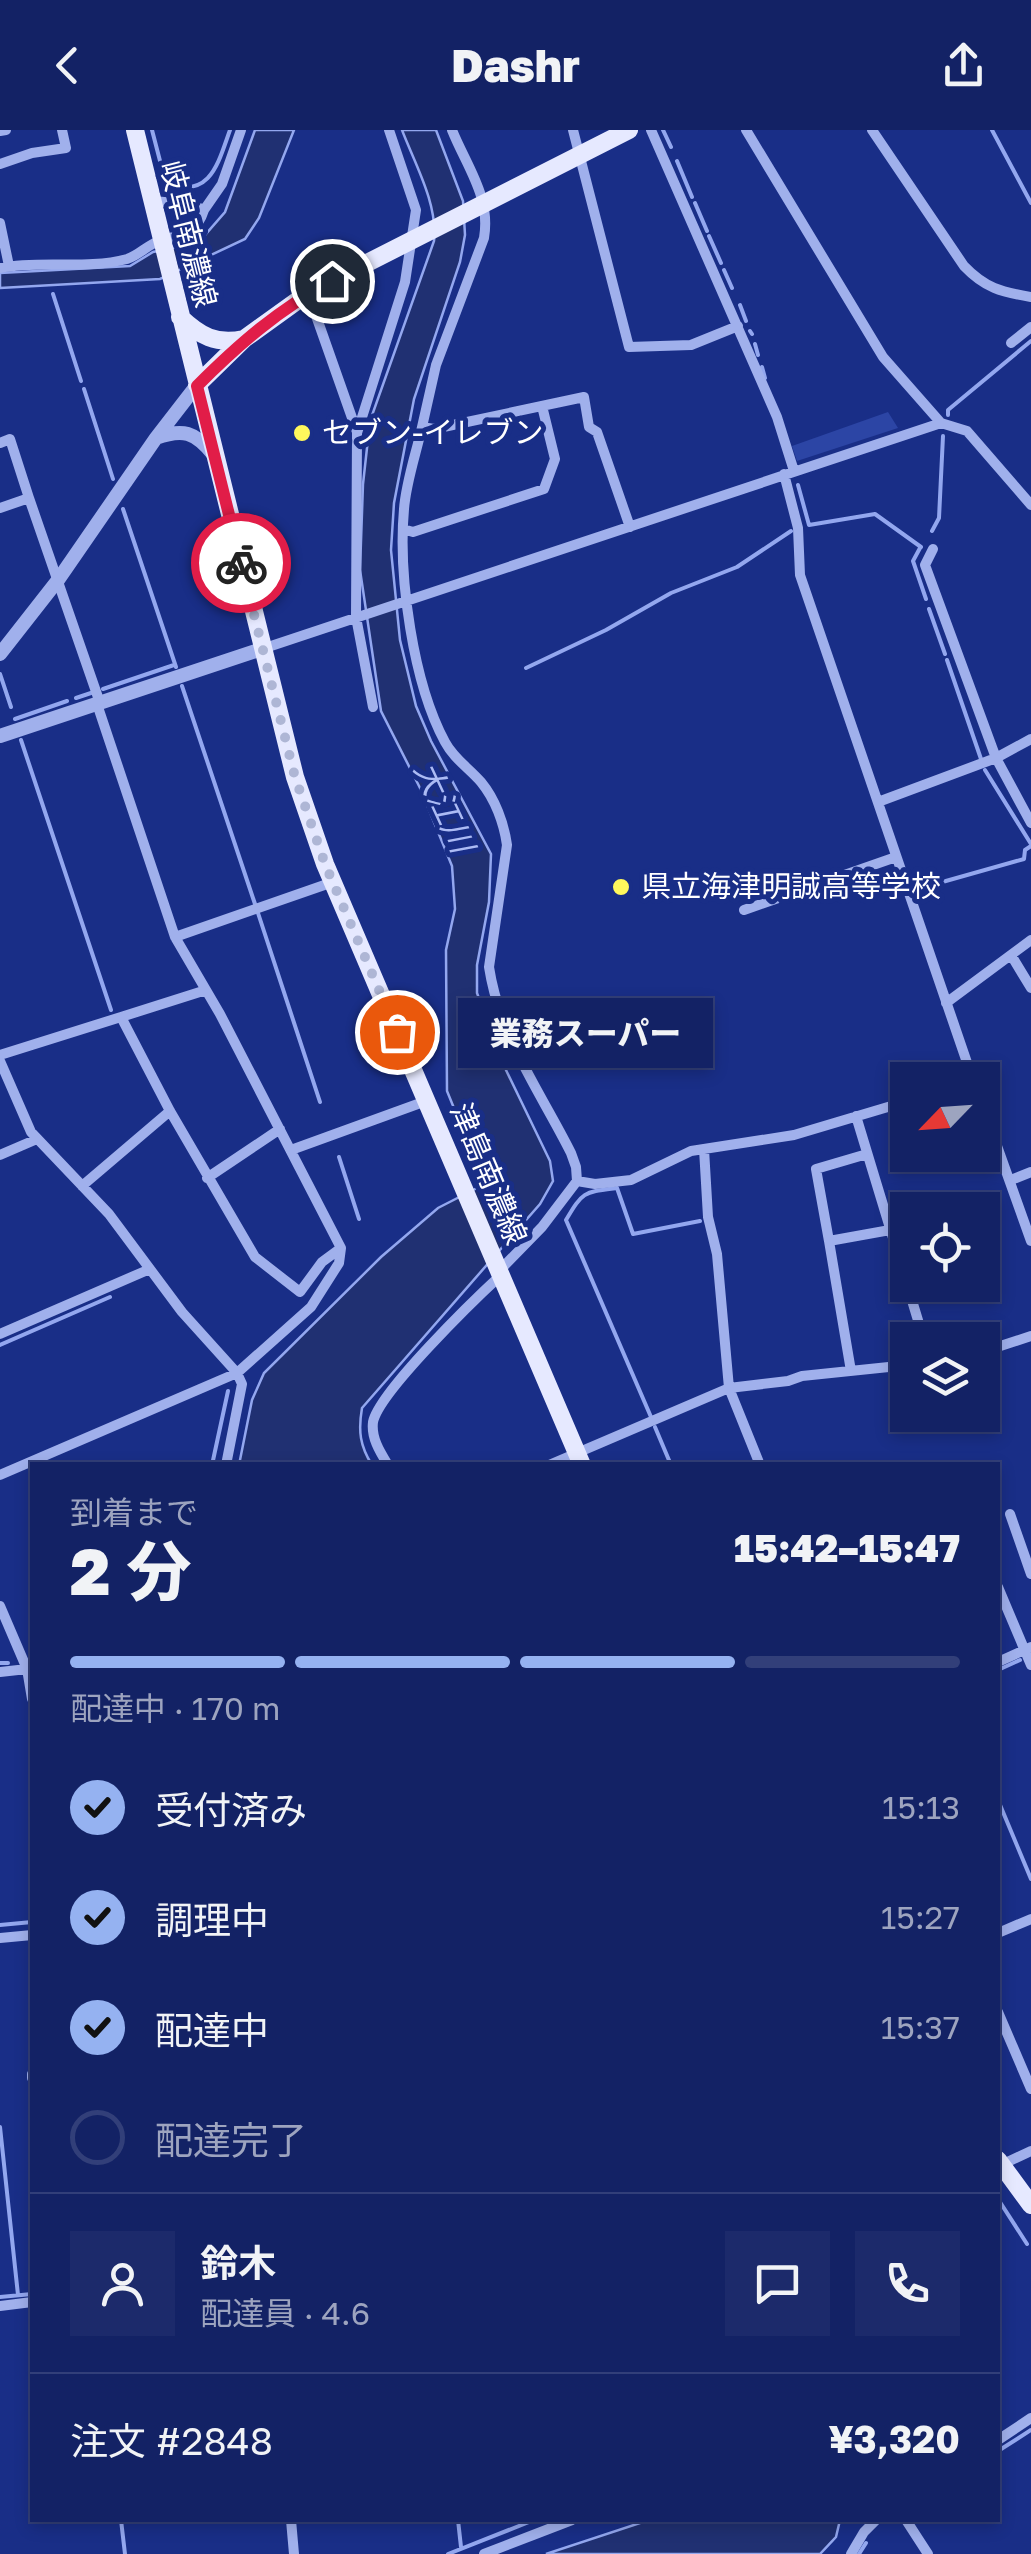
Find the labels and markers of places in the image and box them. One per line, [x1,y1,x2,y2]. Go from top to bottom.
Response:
pin [290,239,375,324]
place label: セブン-イレブン [322,414,543,450]
marker: セブン-イレブン [291,422,313,444]
place label: 県立海津明誠高等学校 [641,868,941,904]
marker: 県立海津明誠高等学校 [610,876,632,898]
pin [355,990,440,1075]
callout: 業務スーパー [457,997,712,1067]

